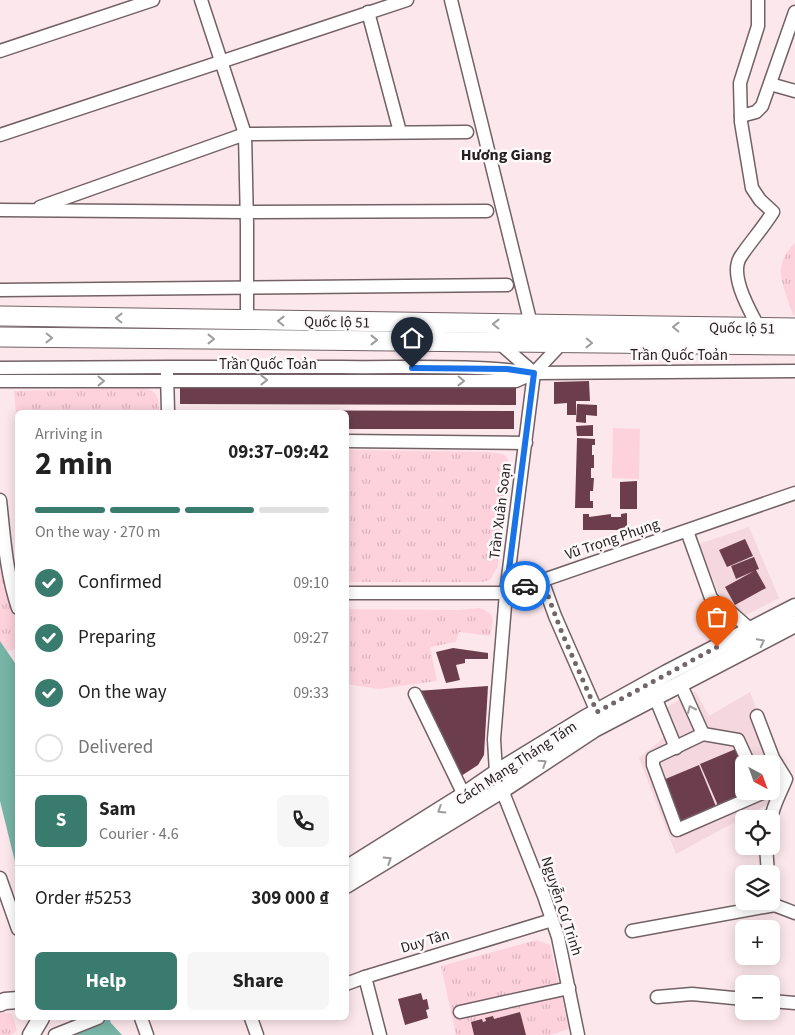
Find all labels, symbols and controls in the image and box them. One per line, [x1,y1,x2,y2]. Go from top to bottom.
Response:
district label: Hương Giang [461,144,552,166]
street label: Quốc lộ 51 [304,311,370,334]
one-way arrow [115,313,123,324]
one-way arrow [277,316,285,326]
pin [391,317,433,368]
street label: Quốc lộ 51 [709,317,775,340]
one-way arrow [492,319,500,329]
one-way arrow [672,322,680,332]
icon: home [398,324,426,352]
one-way arrow [45,333,53,343]
one-way arrow [208,334,215,344]
one-way arrow [370,335,378,345]
one-way arrow [585,338,593,348]
street label: Trần Quốc Toản [630,345,728,366]
street label: Trần Quốc Toản [219,354,317,375]
one-way arrow [97,375,105,386]
one-way arrow [260,375,268,385]
one-way arrow [458,376,465,386]
text: Arriving in [35,423,103,445]
text: 09:37–09:42 [228,439,329,466]
text: 2 min [35,441,113,487]
street label: Trần Xuân Soạn [484,462,517,561]
street label: Vũ Trọng Phụng [562,513,662,565]
text: On the way · 270 m [35,521,160,543]
courier [500,561,550,611]
icon: check [35,569,63,597]
text: Confirmed [78,569,162,596]
text: 09:10 [293,572,329,594]
icon: car [511,572,539,600]
pin [696,596,738,647]
icon: bag [703,603,731,631]
icon: check [35,624,63,652]
text: Preparing [78,624,156,651]
text: 09:27 [293,627,329,649]
one-way arrow [756,638,765,648]
icon: check [35,679,63,707]
text: On the way [78,679,167,706]
text: 09:33 [293,682,329,704]
one-way arrow [687,705,698,714]
street label: Cách Mạng Tháng Tám [451,716,581,811]
text: Delivered [78,734,153,761]
north arrow [735,755,780,800]
map controls [735,755,780,1020]
one-way arrow [537,760,546,769]
button: phone [277,795,329,847]
text: Sam [99,796,136,823]
one-way arrow [438,804,447,813]
text: S [56,807,66,834]
button: locate [735,810,780,855]
text: Courier · 4.6 [99,823,179,845]
street label: Nguyễn Cư Trinh [536,854,587,958]
one-way arrow [382,856,391,866]
button: layers [735,865,780,910]
text: Order #5253 [35,885,132,912]
text: 309 000 ₫ [251,885,329,912]
button: + [735,920,780,965]
street label: Duy Tân [398,924,452,959]
button: Help [35,952,177,1010]
button: Share [187,952,329,1010]
button: − [735,975,780,1020]

